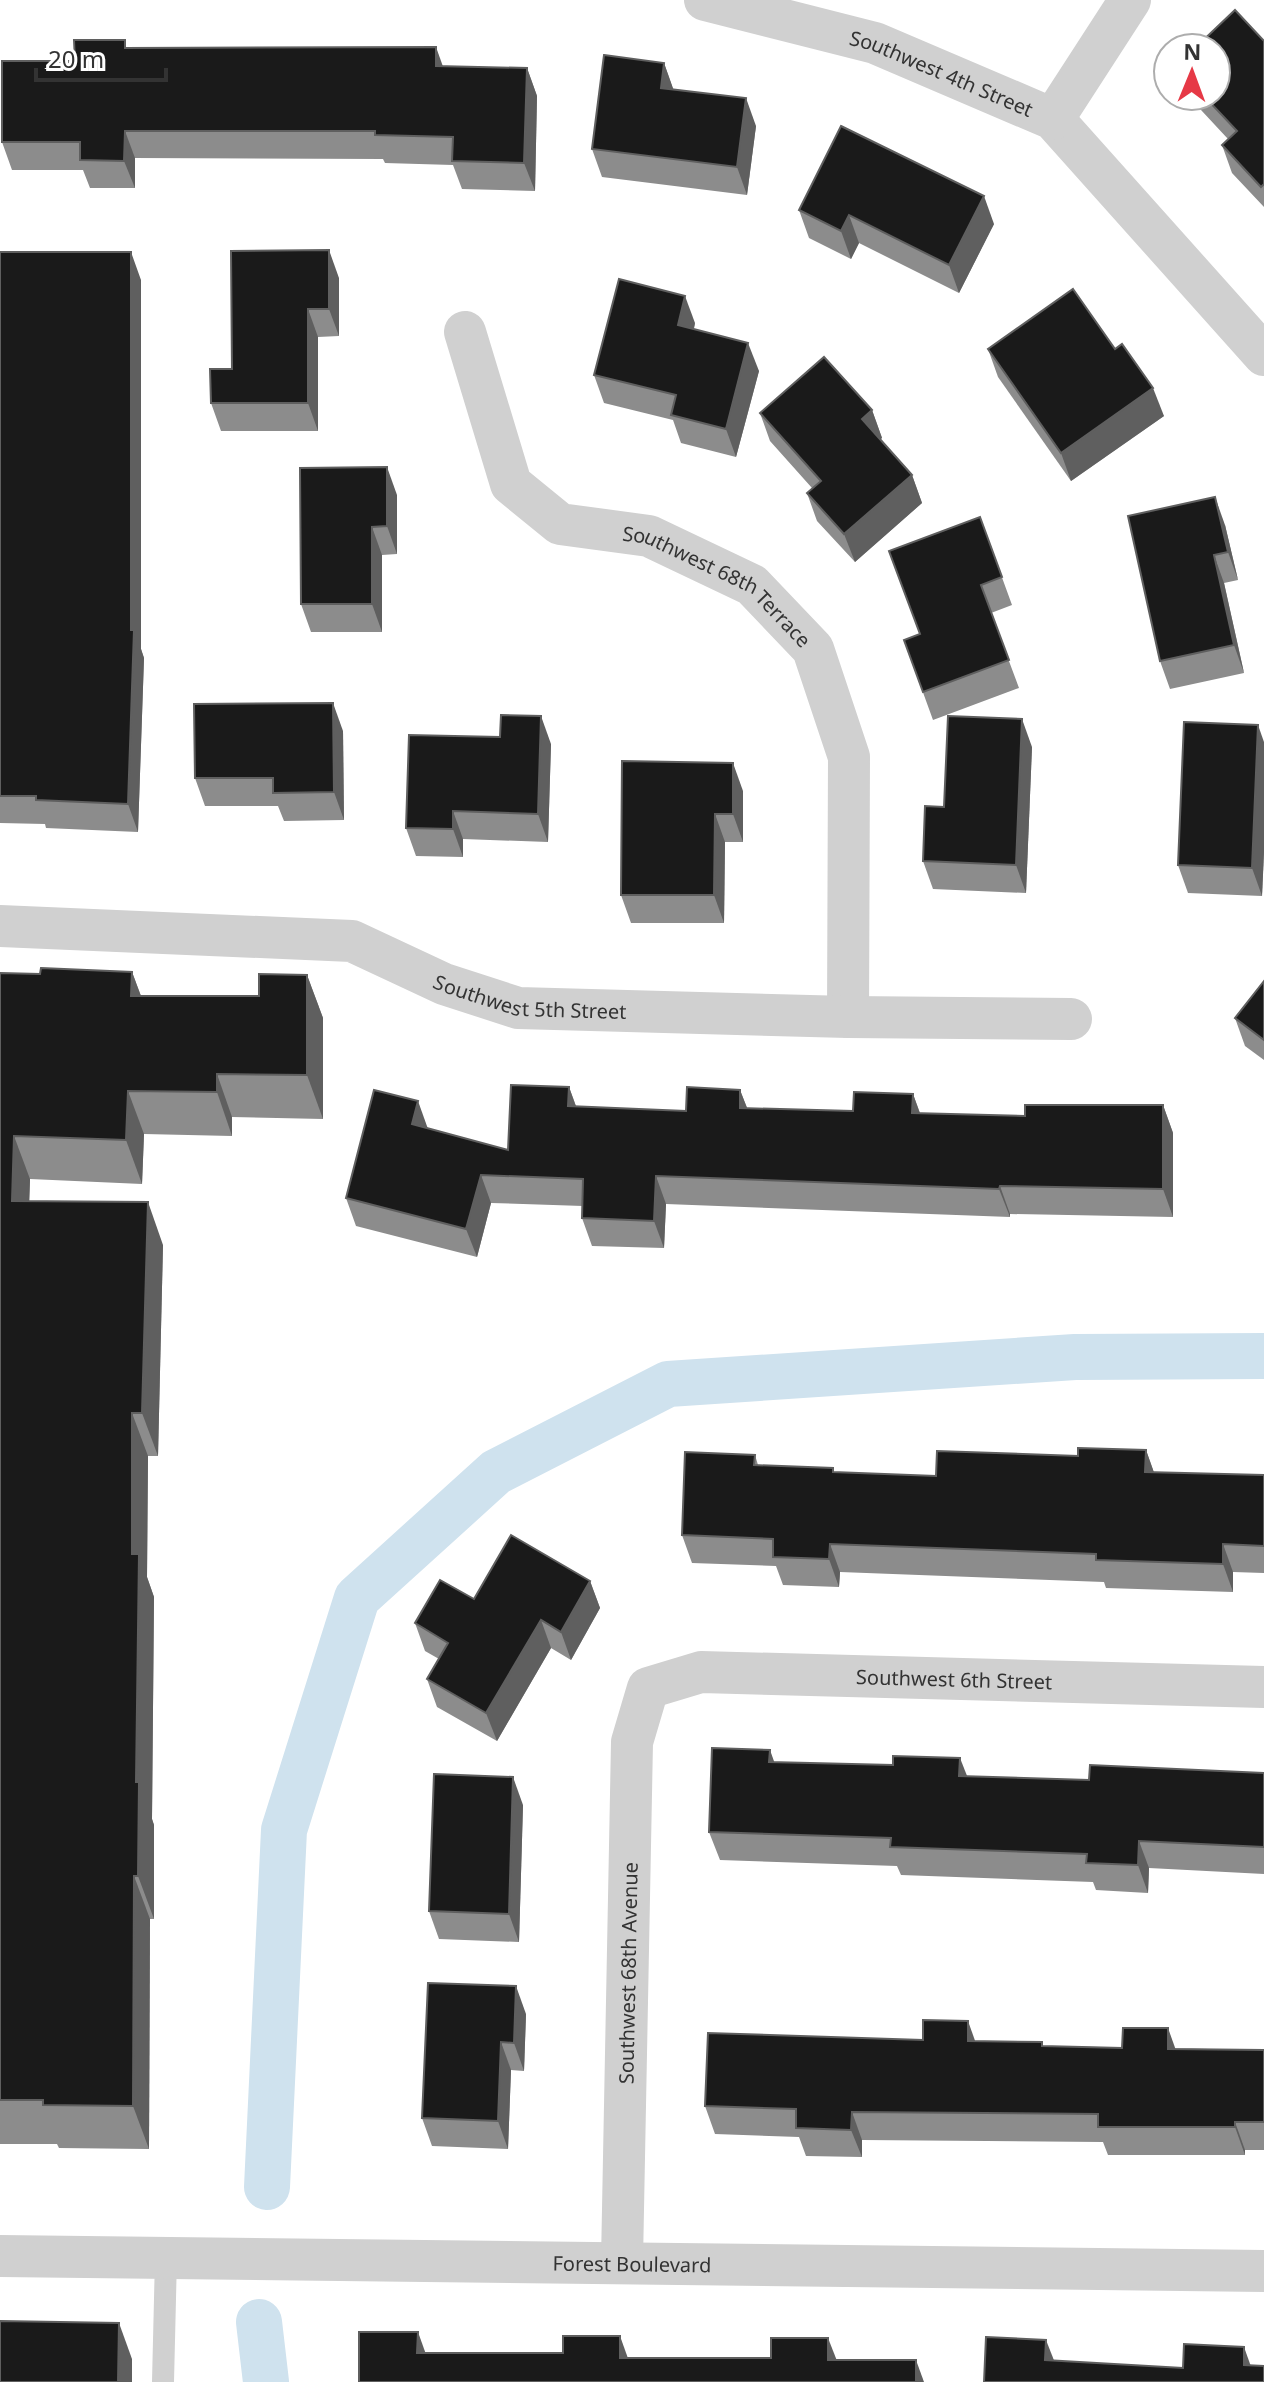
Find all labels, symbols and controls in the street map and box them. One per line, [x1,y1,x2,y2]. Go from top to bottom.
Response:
street label: Southwest 4th Street [847,24,1037,122]
scale bar [36,32,166,82]
north arrow [1152,32,1232,112]
text: N [1183,36,1202,66]
text: 20 m [48,42,104,75]
street label: Southwest 68th Terrace [621,519,817,653]
street label: Southwest 5th Street [429,968,627,1024]
street label: Southwest 6th Street [856,1663,1053,1695]
street label: Southwest 68th Avenue [612,1862,643,2084]
street label: Forest Boulevard [552,2249,712,2278]

